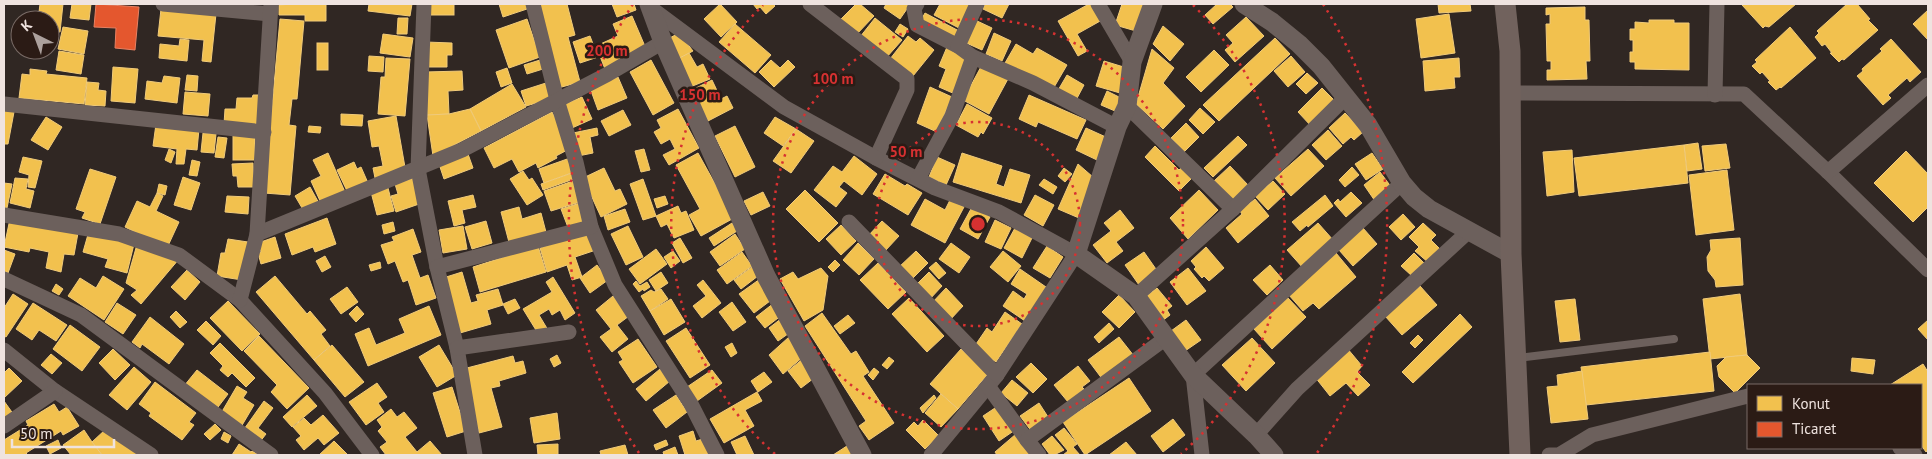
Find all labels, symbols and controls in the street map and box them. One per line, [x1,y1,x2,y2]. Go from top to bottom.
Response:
north arrow [10,10,60,60]
text: K [17,16,36,35]
text: 200 m [586,41,628,60]
text: 100 m [812,69,854,88]
text: 150 m [679,85,721,104]
text: 50 m [890,142,922,161]
centre of rings [969,215,987,233]
legend [1747,384,1922,449]
text: Konut [1792,394,1830,413]
scale bar [12,416,115,448]
text: Ticaret [1792,419,1836,438]
text: 50 m [20,424,53,443]

